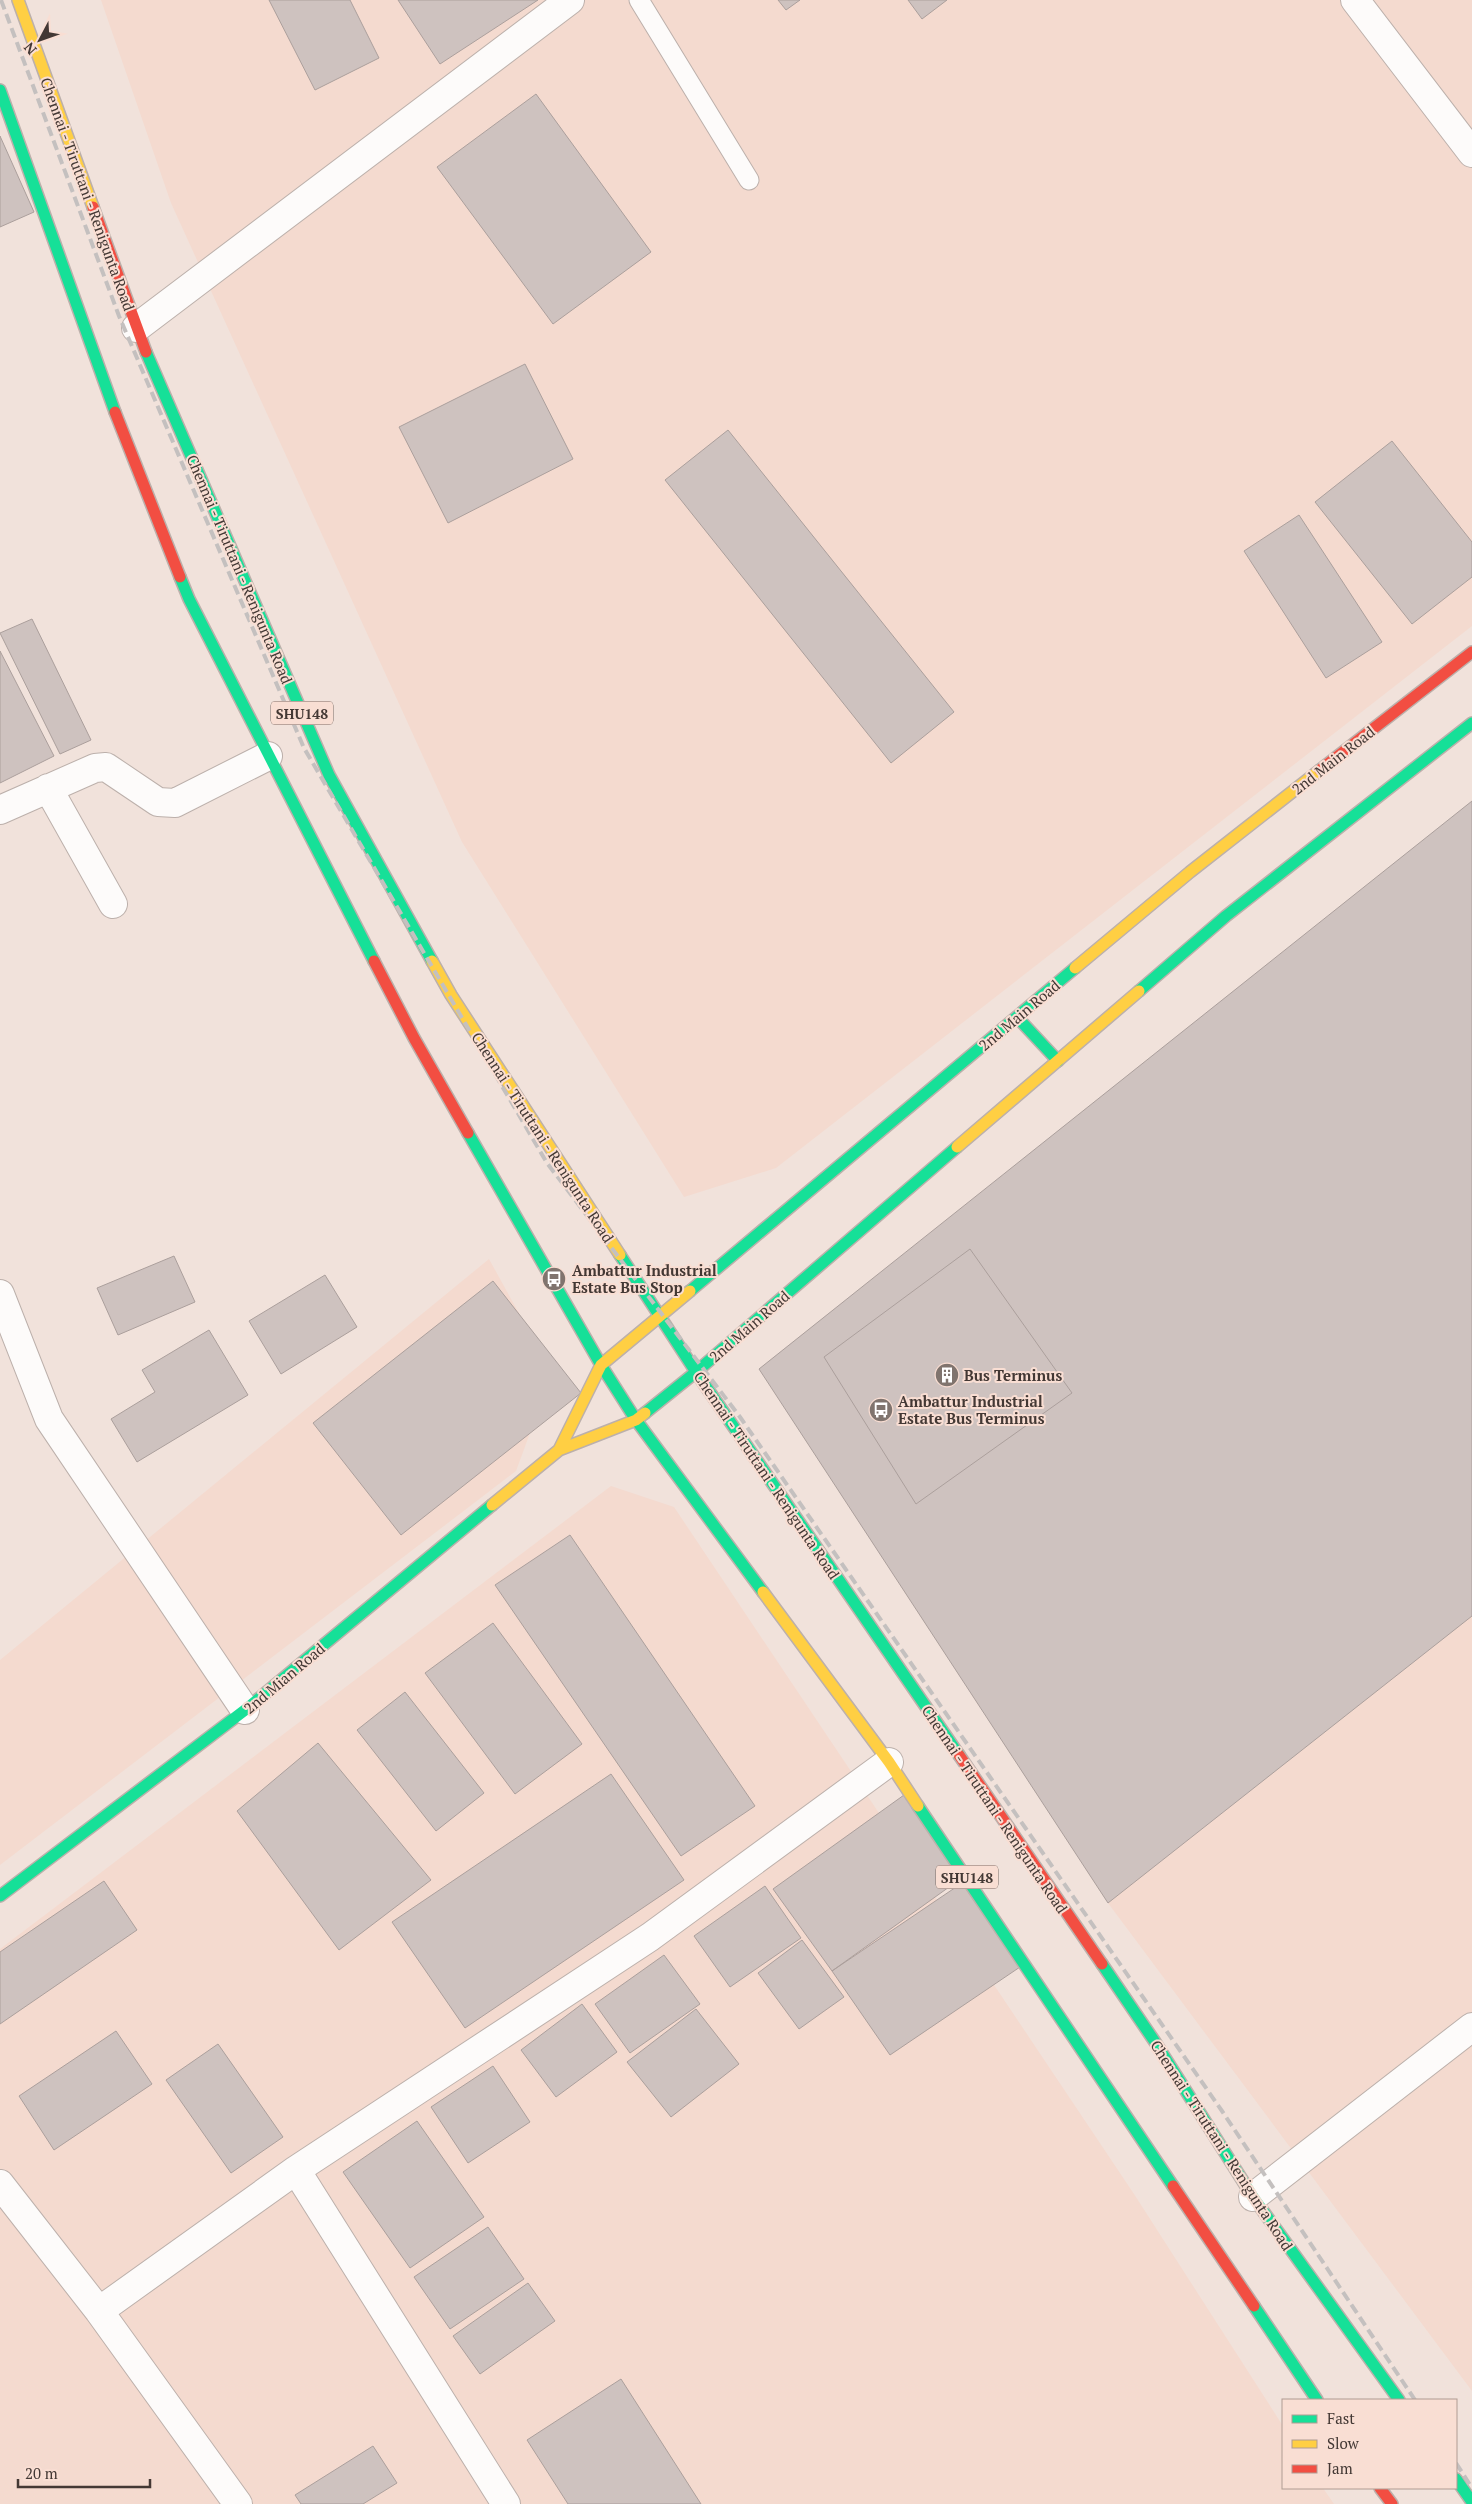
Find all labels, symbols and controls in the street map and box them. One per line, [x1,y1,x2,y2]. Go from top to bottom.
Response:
north arrow [15,15,65,65]
text: N [19,38,40,59]
street label: Chennai - Tiruttani - Renigunta Road [36,75,140,313]
street label: Chennai - Tiruttani - Renigunta Road [183,451,297,687]
road number: SHU148 [271,701,333,724]
street label: 2nd Main Road [1287,721,1379,799]
street label: 2nd Main Road [974,975,1064,1055]
street label: Chennai - Tiruttani - Renigunta Road [467,1028,619,1246]
place label: Ambattur Industrial Estate Bus Stop [572,1260,717,1297]
bus stop icon: Ambattur Industrial Estate Bus Stop [541,1266,567,1292]
street label: 2nd Main Road [705,1286,793,1366]
building icon: Bus Terminus [934,1362,960,1388]
place label: Bus Terminus [964,1365,1062,1385]
street label: Chennai - Tiruttani - Renigunta Road [690,1367,844,1583]
place label: Ambattur Industrial Estate Bus Terminus [898,1391,1045,1428]
bus stop icon: Ambattur Industrial Estate Bus Terminus [868,1397,894,1423]
street label: 2nd Mian Road [239,1638,329,1718]
street label: Chennai - Tiruttani - Renigunta Road [918,1701,1072,1917]
road number: SHU148 [936,1865,998,1888]
street label: Chennai - Tiruttani - Renigunta Road [1146,2036,1298,2254]
legend [1282,2399,1457,2489]
text: Fast [1327,2408,1355,2428]
text: Slow [1327,2433,1360,2453]
scale bar [18,2456,150,2488]
text: Jam [1327,2458,1353,2478]
text: 20 m [25,2463,58,2483]

